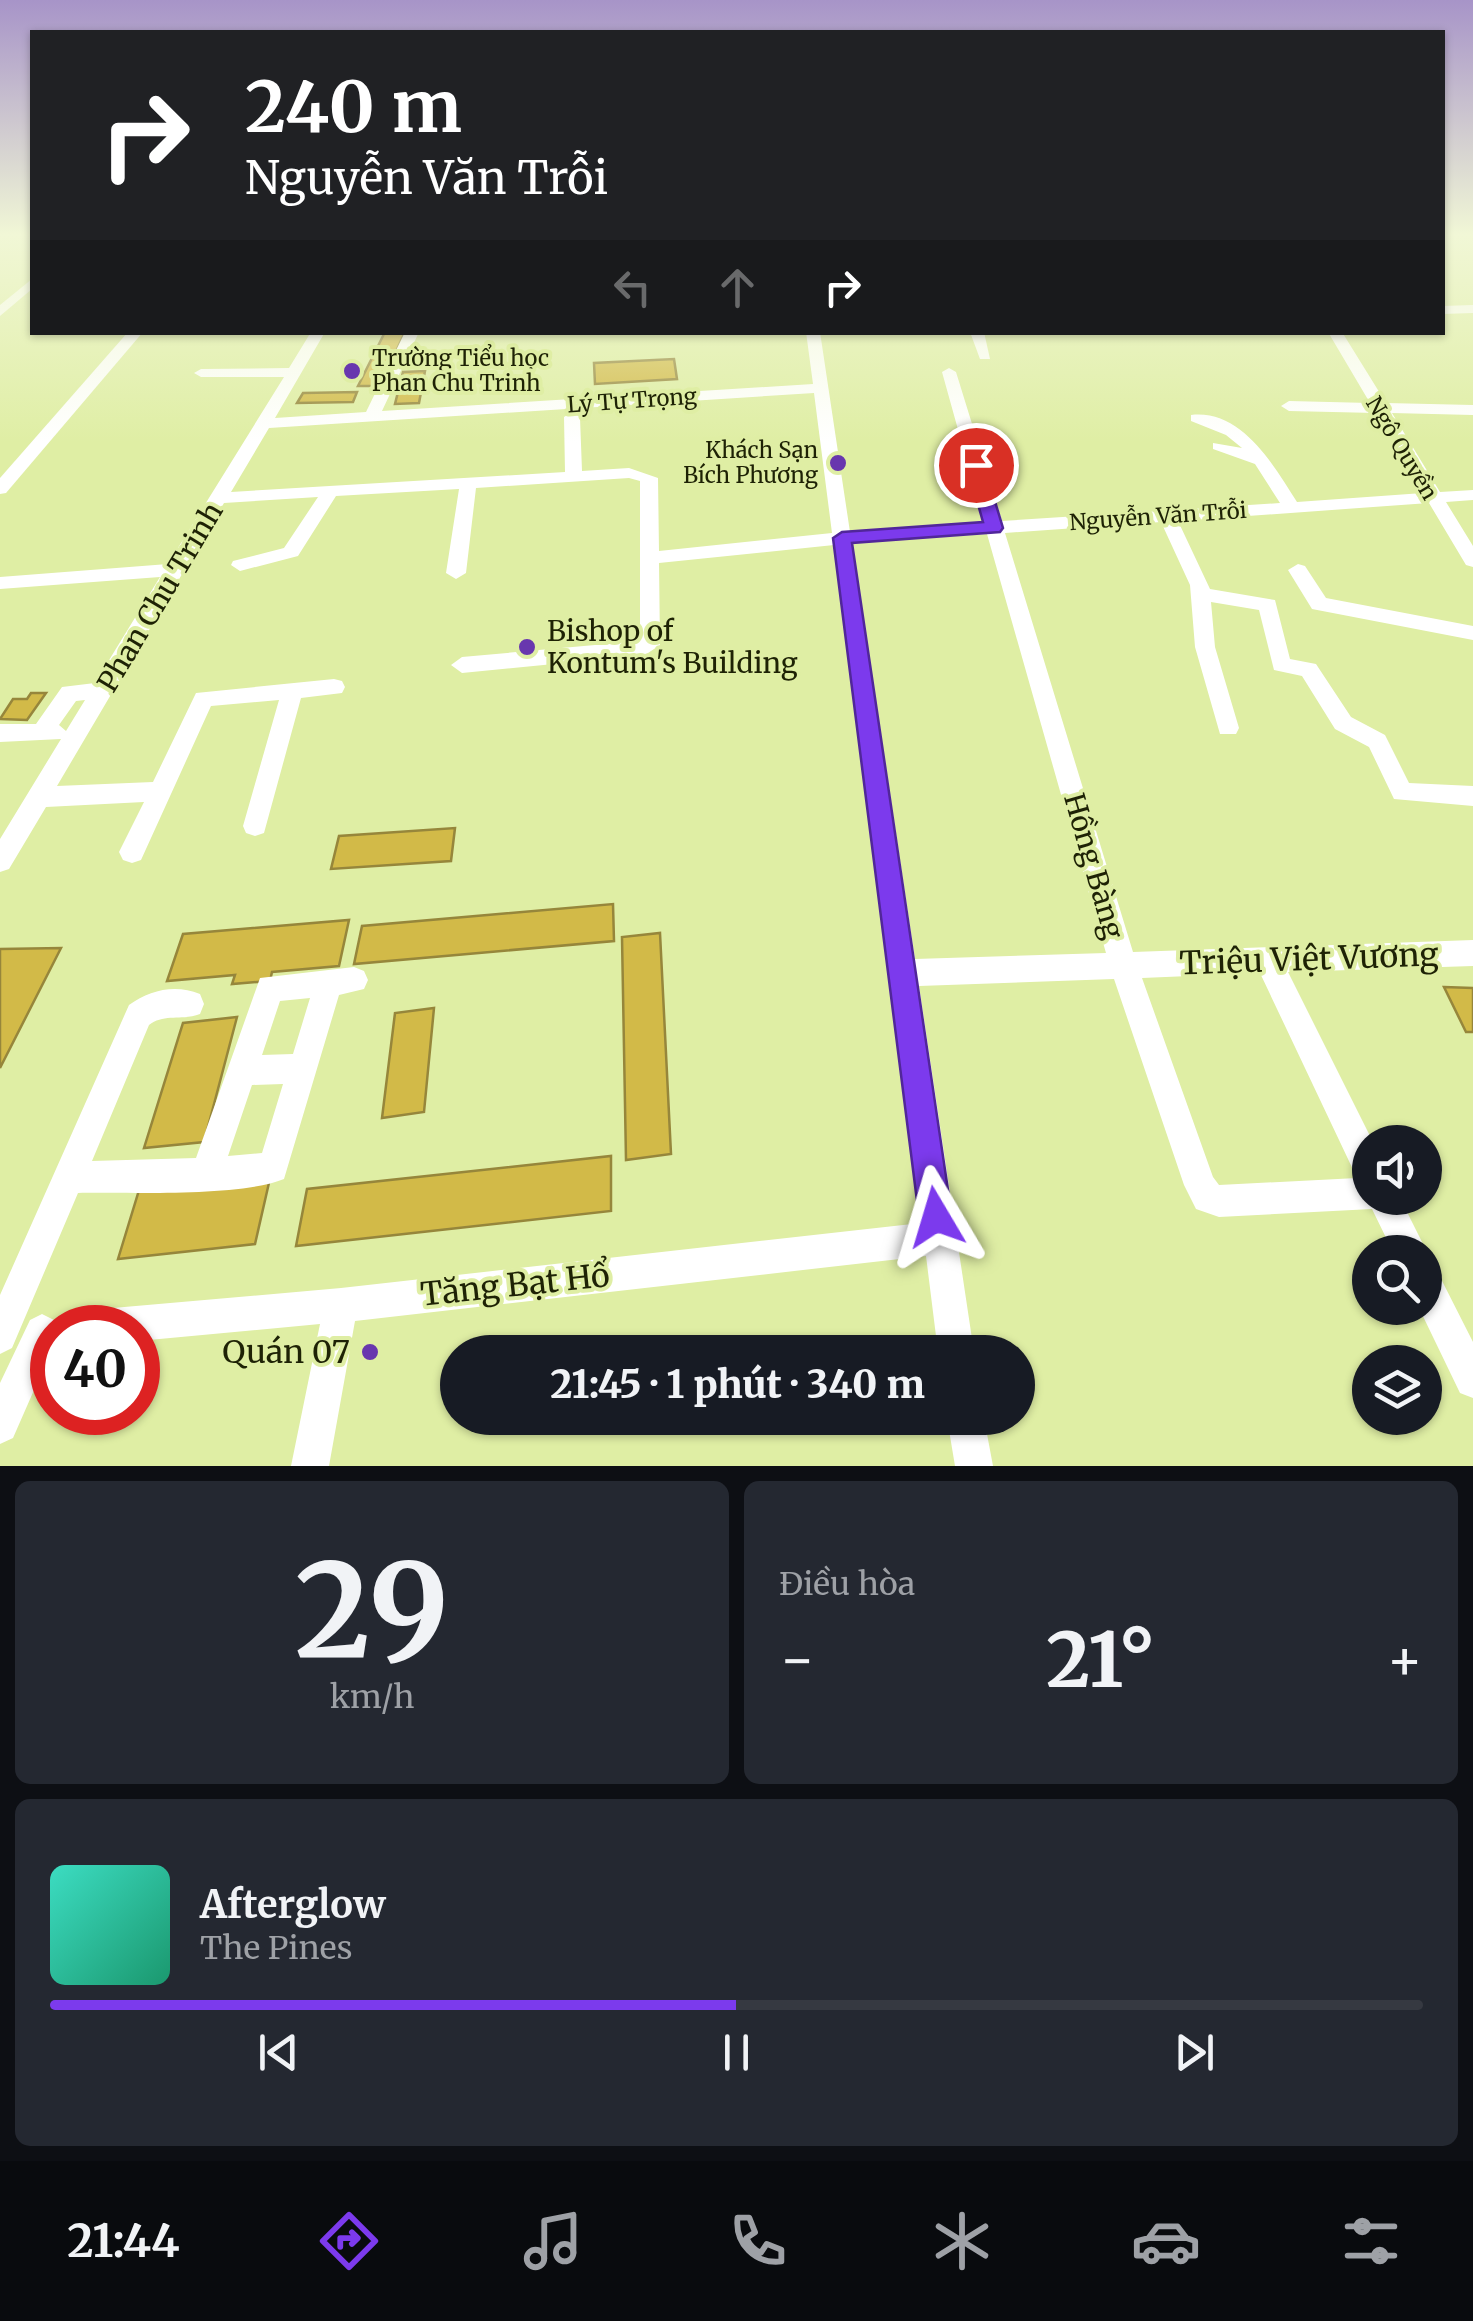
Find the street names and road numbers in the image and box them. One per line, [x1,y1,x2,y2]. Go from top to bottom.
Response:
street label: Lý Tự Trọng [566,382,698,418]
street label: Ngô Quyền [1360,391,1444,505]
street label: Nguyễn Văn Trỗi [1068,495,1247,536]
street label: Phan Chu Trinh [89,496,231,698]
street label: Hồng Bàng [1056,789,1132,943]
street label: Triệu Việt Vương [1179,934,1439,984]
street label: Tăng Bạt Hổ [418,1255,612,1315]

